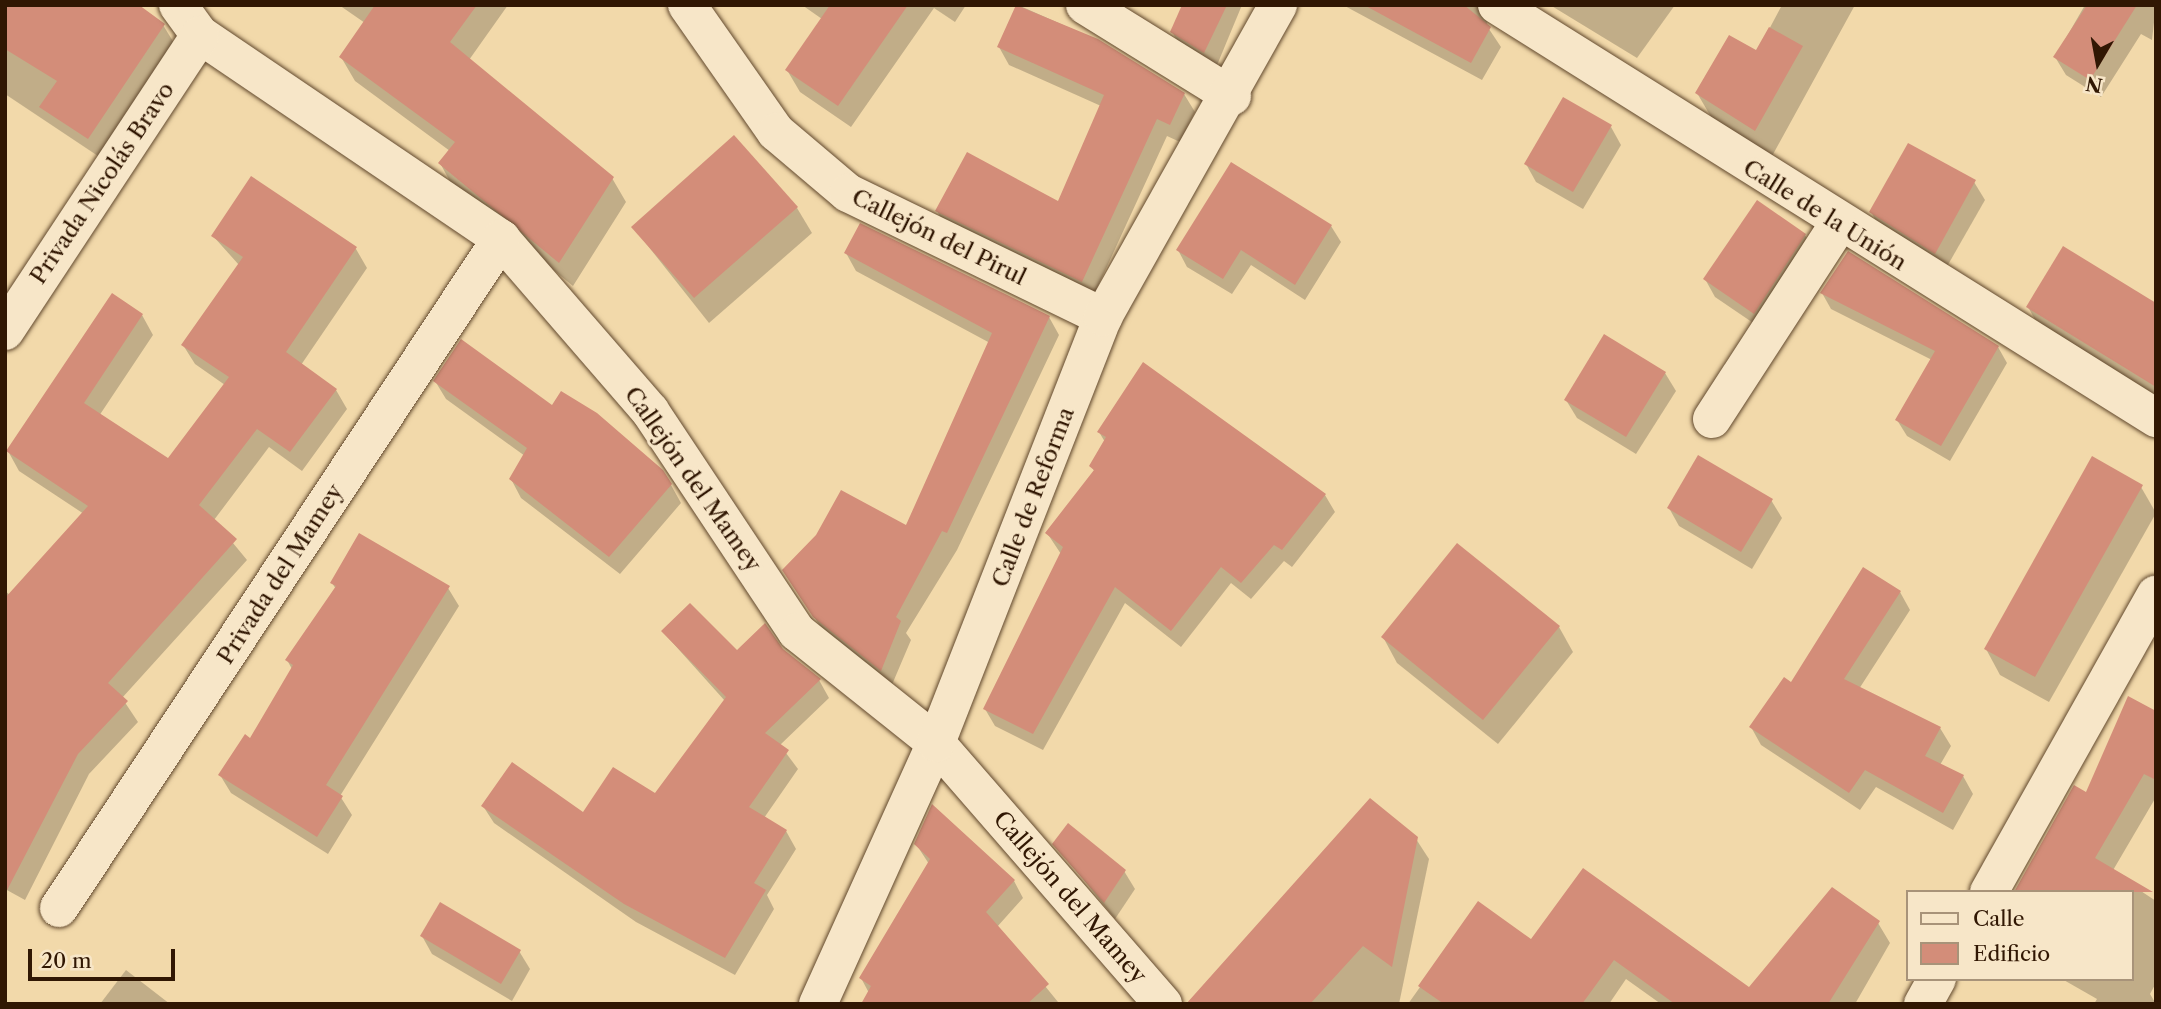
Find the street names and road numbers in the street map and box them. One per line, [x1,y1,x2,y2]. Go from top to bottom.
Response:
street label: Privada Nicolás Bravo [24,77,180,289]
street label: Calle de la Unión [1738,154,1912,276]
street label: Callejón del Pirul [847,183,1031,291]
street label: Callejón del Mamey [619,381,767,577]
street label: Calle de Reforma [986,403,1080,591]
street label: Privada del Mamey [211,479,349,669]
street label: Callejón del Mamey [988,805,1152,989]

